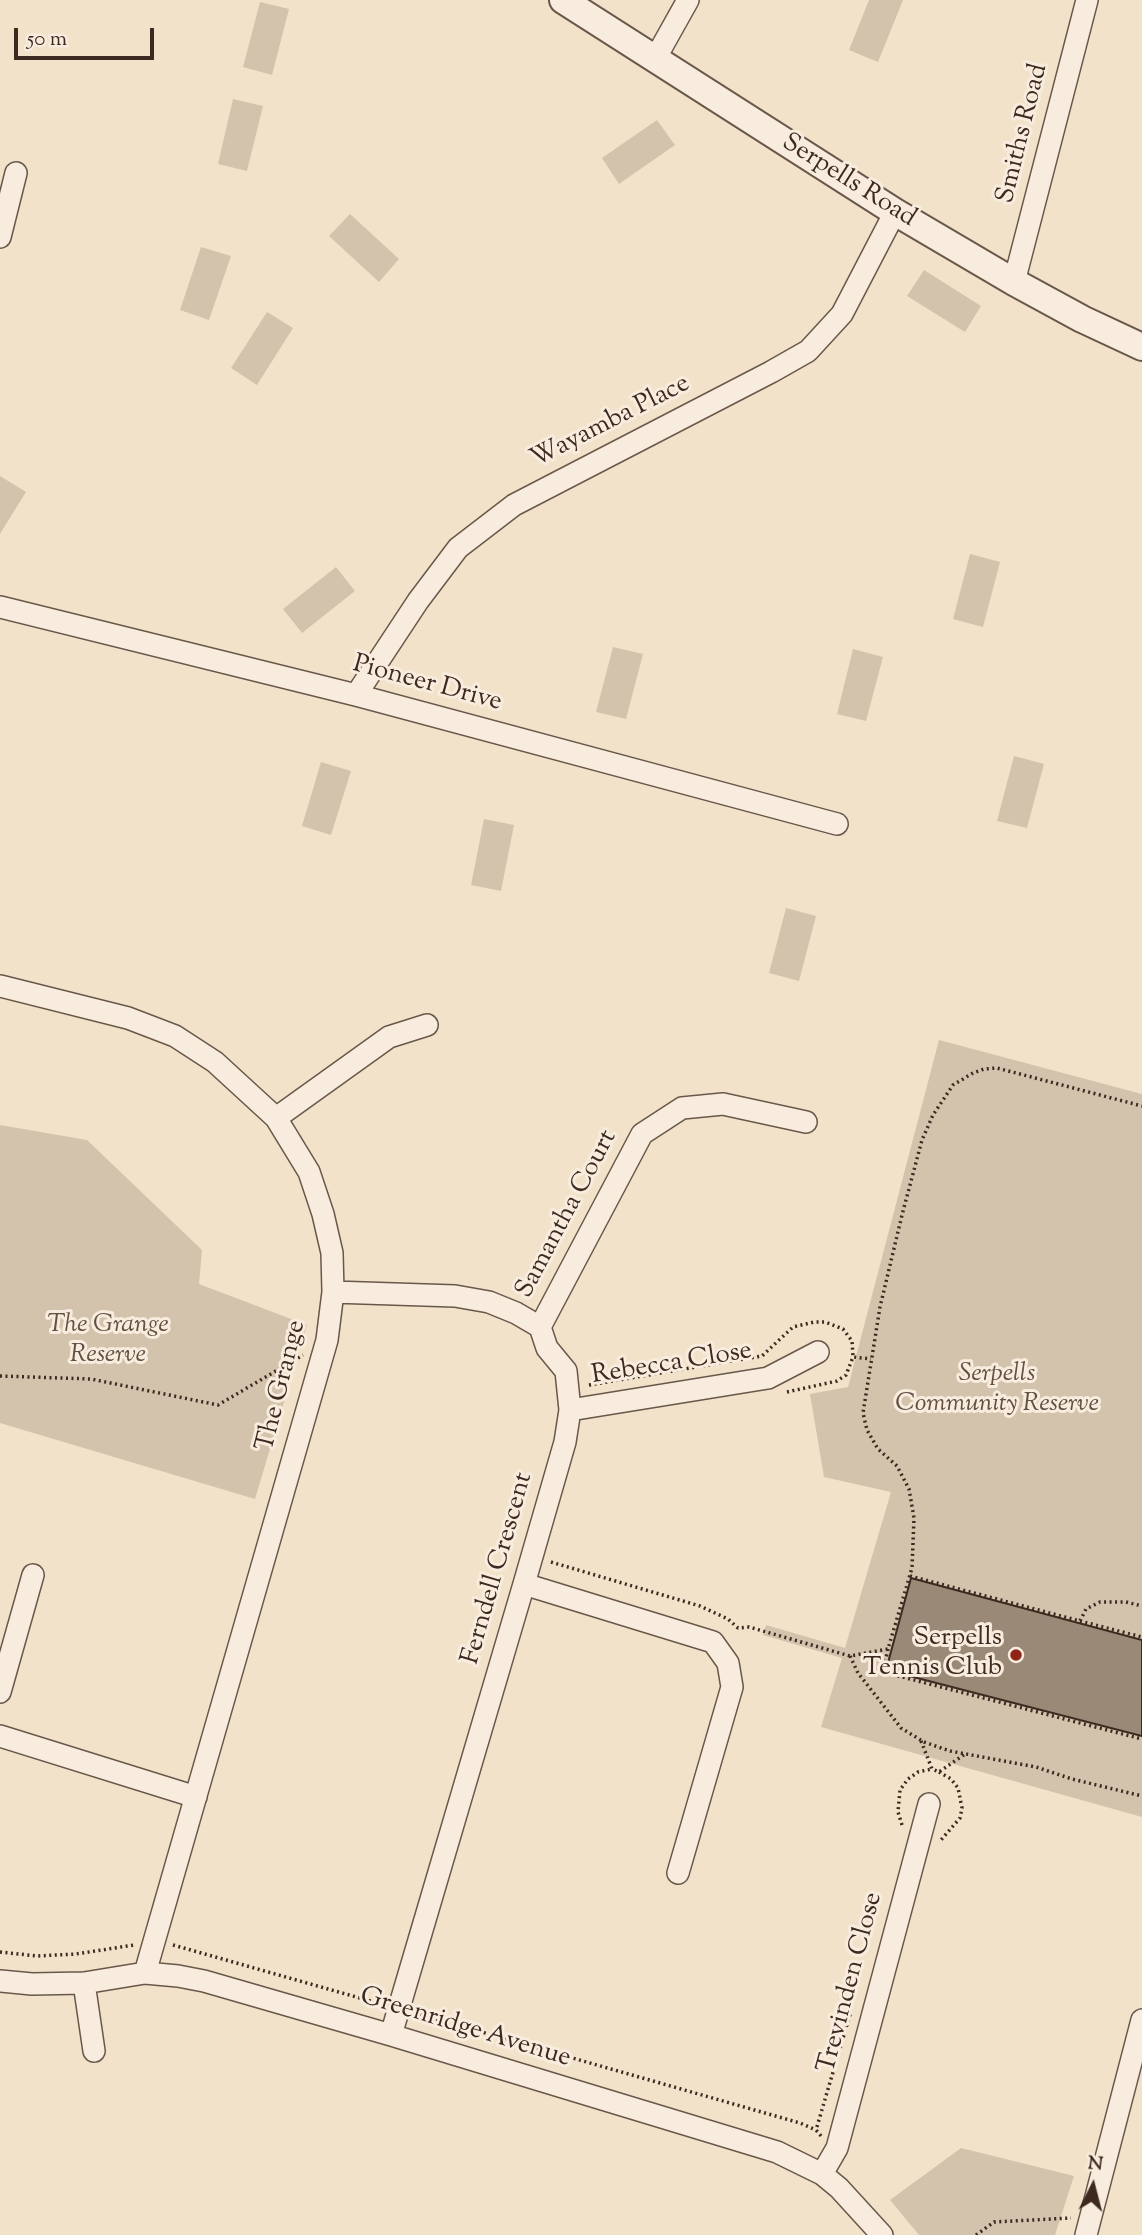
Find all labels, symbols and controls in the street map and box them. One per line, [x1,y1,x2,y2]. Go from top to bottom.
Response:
scale bar [18,14,158,58]
text: 50 m [27,25,67,55]
street label: Smiths Road [992,61,1056,207]
street label: Serpells Road [775,128,921,236]
street label: Wayamba Place [526,370,696,476]
street label: Pioneer Drive [349,650,505,720]
street label: Samantha Court [511,1126,625,1304]
park label: The Grange Reserve [47,1311,169,1372]
street label: The Grange [252,1317,314,1455]
street label: Rebecca Close [590,1337,754,1393]
park label: Serpells Community Reserve [895,1360,1099,1422]
street label: Ferndell Crescent [457,1470,541,1668]
place label: Serpells Tennis Club [863,1624,1002,1686]
marker: Serpells Tennis Club [1008,1647,1024,1663]
street label: Trevinden Close [813,1889,891,2077]
street label: Greenridge Avenue [356,1982,574,2076]
text: N [1086,2150,1104,2179]
north arrow [1058,2151,1128,2221]

